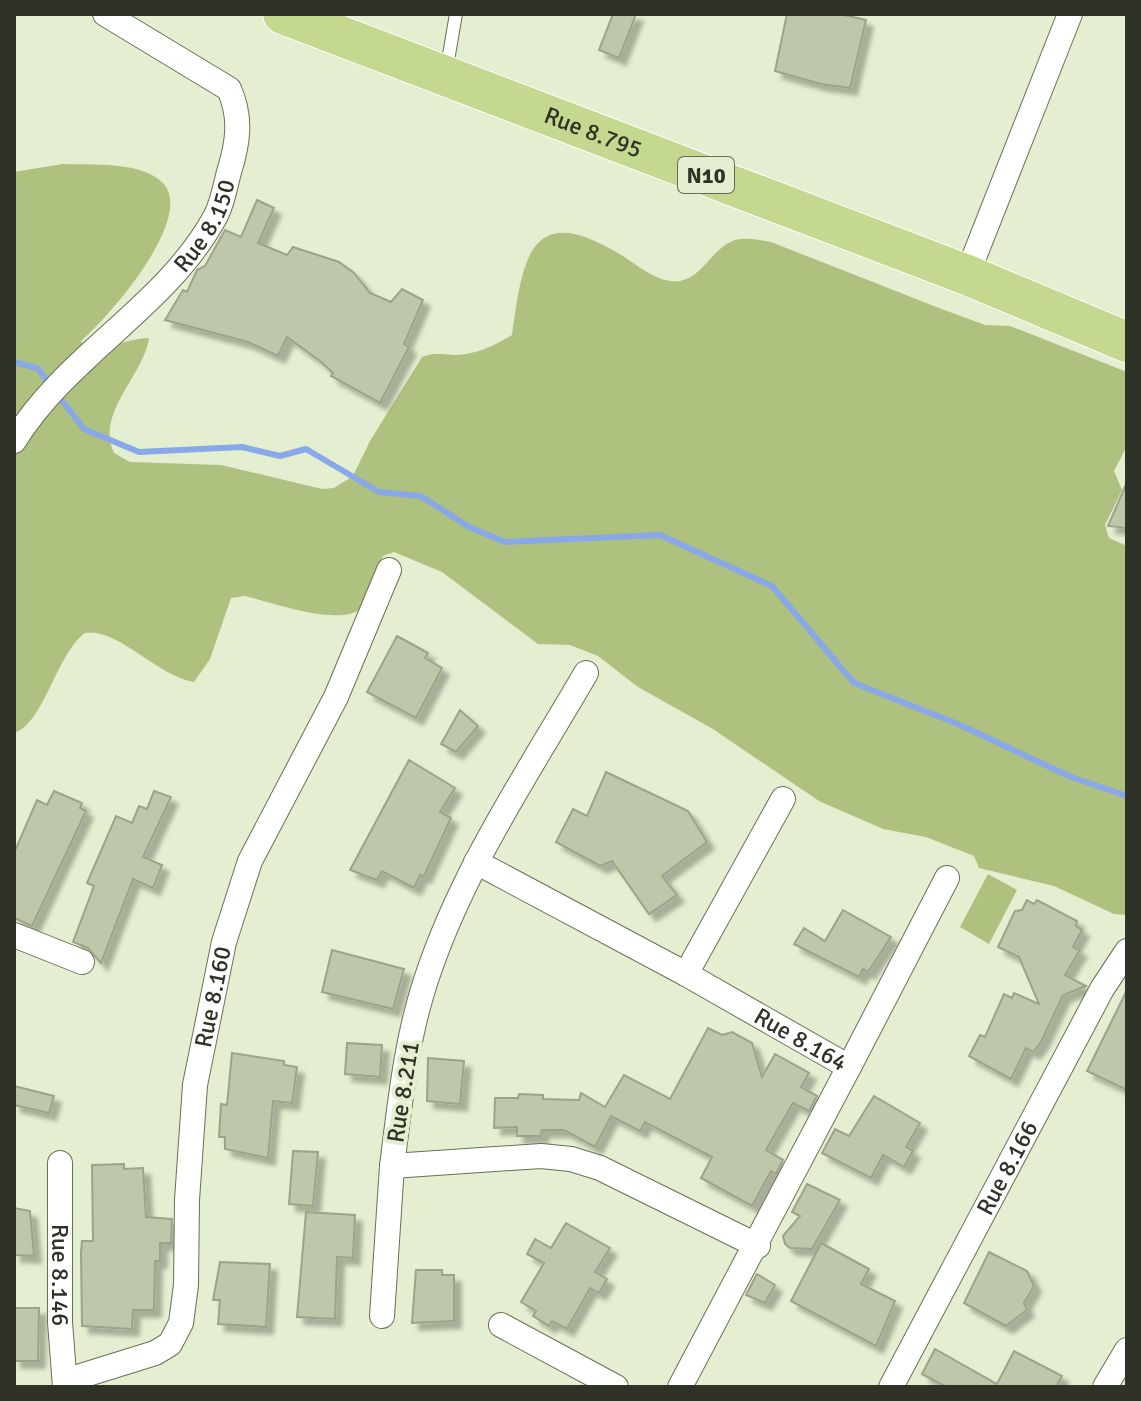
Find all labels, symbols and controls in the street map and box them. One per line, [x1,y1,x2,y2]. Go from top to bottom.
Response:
street label: Rue 8.795 [540,100,646,165]
road number: N10 [678,157,734,193]
street label: Rue 8.150 [167,177,242,278]
street label: Rue 8.160 [188,944,238,1050]
street label: Rue 8.164 [749,1001,853,1078]
street label: Rue 8.211 [380,1039,426,1145]
street label: Rue 8.166 [970,1116,1044,1220]
street label: Rue 8.146 [45,1224,75,1326]

